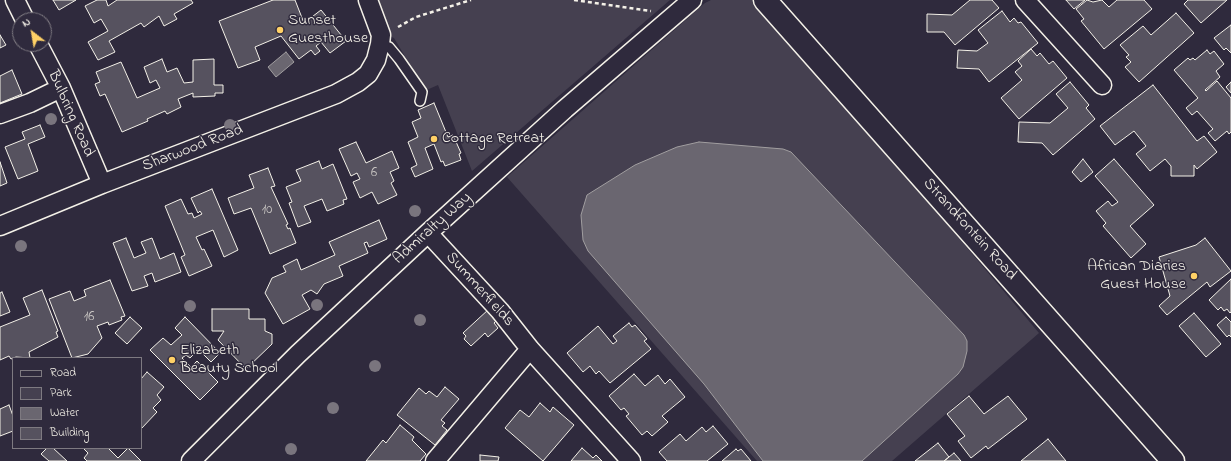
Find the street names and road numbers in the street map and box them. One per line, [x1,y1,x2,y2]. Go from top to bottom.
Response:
street label: Bulbring Road [42,68,98,160]
street label: Sharwood Road [140,121,246,177]
street label: Strandfontein Road [918,175,1020,285]
street label: Admiralty Way [390,189,476,269]
street label: Summerfields [441,249,517,331]

